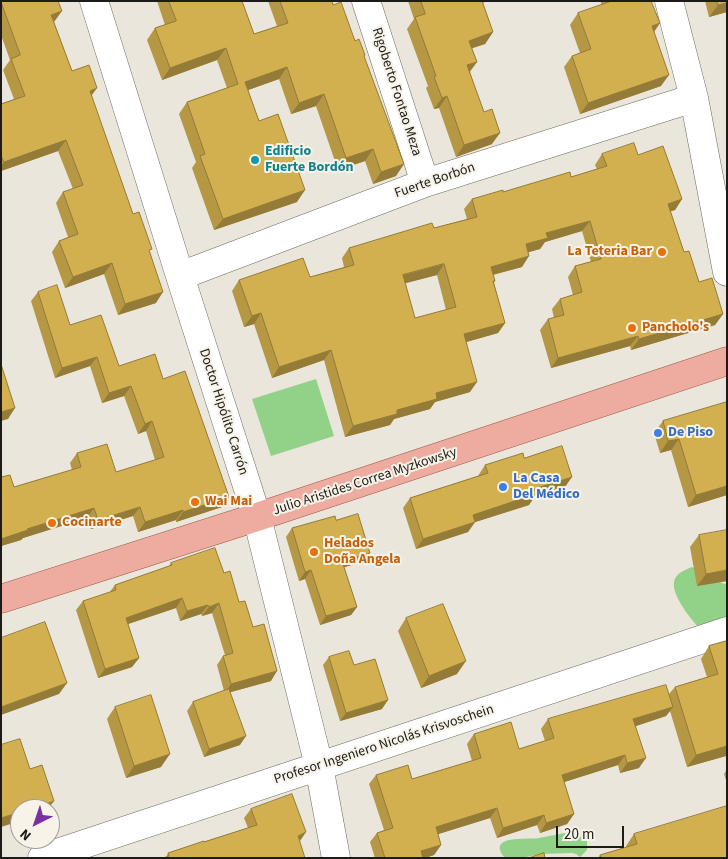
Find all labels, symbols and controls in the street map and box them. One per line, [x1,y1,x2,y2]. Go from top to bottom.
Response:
street label: Rigoberto Fontao Meza [367,26,425,158]
place label: Edificio Fuerte Bordón [265,144,353,176]
marker: Edificio Fuerte Bordón [249,154,261,166]
street label: Fuerte Borbón [393,159,477,203]
place label: La Teteria Bar [567,244,652,260]
marker: La Teteria Bar [656,246,668,258]
place label: Pancholo's [642,320,709,336]
marker: Pancholo's [626,322,638,334]
street label: Doctor Hipólito Carrón [195,347,251,477]
place label: De Piso [668,425,713,441]
marker: De Piso [652,427,664,439]
street label: Julio Aristides Correa Myzkowsky [271,444,459,520]
place label: La Casa Del Médico [513,471,580,504]
marker: La Casa Del Médico [497,481,509,493]
place label: Wai Mai [205,494,252,510]
marker: Wai Mai [189,496,201,508]
place label: Cocinarte [62,515,122,531]
marker: Cocinarte [46,517,58,529]
place label: Helados Doña Angela [324,536,401,568]
marker: Helados Doña Angela [308,546,320,558]
street label: Profesor Ingeniero Nicolás Krisvoschein [272,701,496,789]
north arrow [10,799,60,849]
scale bar [558,816,626,848]
text: N [16,824,36,845]
text: 20 m [564,824,594,845]

